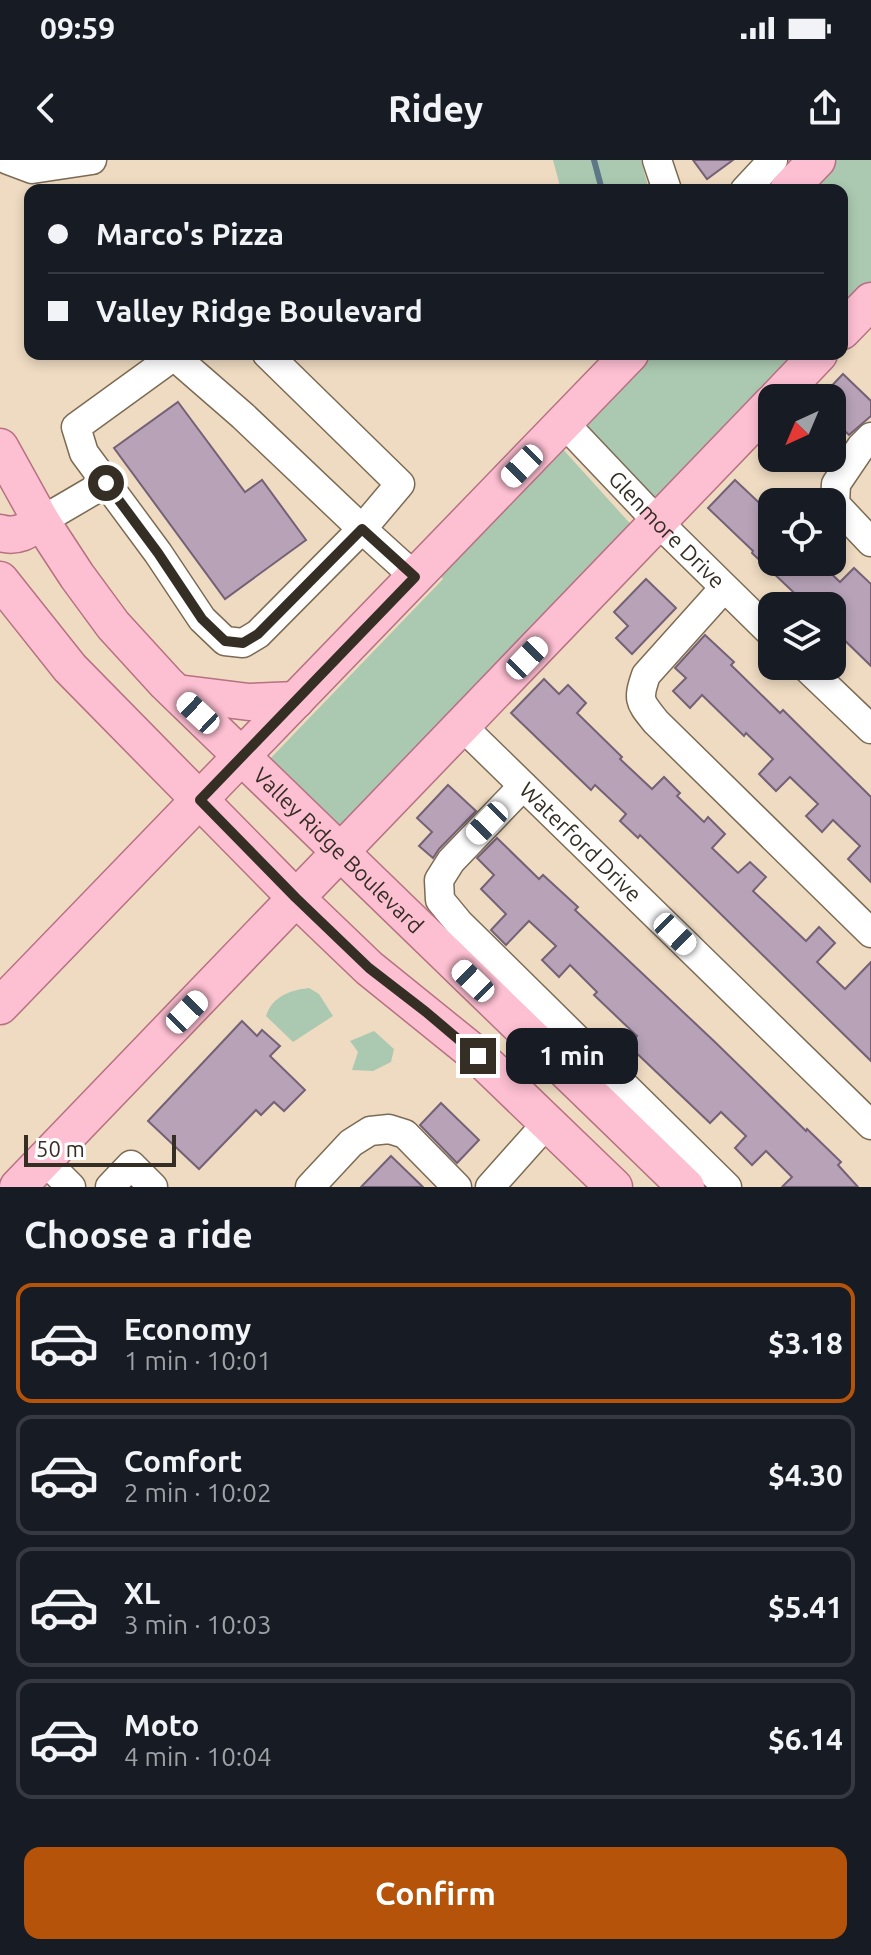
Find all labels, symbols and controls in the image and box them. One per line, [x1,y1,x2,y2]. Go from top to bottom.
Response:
text: 09:59 [40,11,115,45]
icon: back [24,86,68,130]
icon: share [803,86,847,130]
text: Ridey [388,88,483,129]
text: Marco's Pizza [96,217,284,251]
text: Valley Ridge Boulevard [96,294,423,328]
north arrow [758,384,846,472]
map controls [758,384,846,680]
car [497,440,547,492]
route start [88,465,124,501]
street label: Glenmore Drive [604,465,730,593]
button: locate [758,488,846,576]
button: layers [758,592,846,680]
car [502,632,552,684]
car [172,688,224,738]
street label: Valley Ridge Boulevard [249,762,429,938]
street label: Waterford Drive [515,777,647,906]
car [462,797,512,849]
car [649,909,701,959]
car [447,956,499,1006]
car [162,986,212,1038]
callout: 1 min [506,1028,638,1084]
route end [460,1038,496,1074]
text: 1 min [539,1041,605,1070]
scale bar [24,1131,176,1167]
text: 50 m [36,1136,85,1161]
text: Choose a ride [24,1214,253,1255]
icon: car [28,1307,100,1379]
text: Economy [124,1312,251,1346]
text: $3.18 [768,1326,843,1360]
text: 1 min · 10:01 [124,1346,272,1375]
icon: car [28,1439,100,1511]
text: Comfort [124,1444,242,1478]
text: $4.30 [768,1458,843,1492]
text: 2 min · 10:02 [124,1478,272,1507]
icon: car [28,1571,100,1643]
text: XL [124,1576,160,1610]
text: $5.41 [768,1590,843,1624]
text: 3 min · 10:03 [124,1610,272,1639]
icon: car [28,1703,100,1775]
text: Moto [124,1708,199,1742]
text: $6.14 [768,1722,843,1756]
text: 4 min · 10:04 [124,1742,272,1771]
button: Confirm [24,1847,847,1939]

